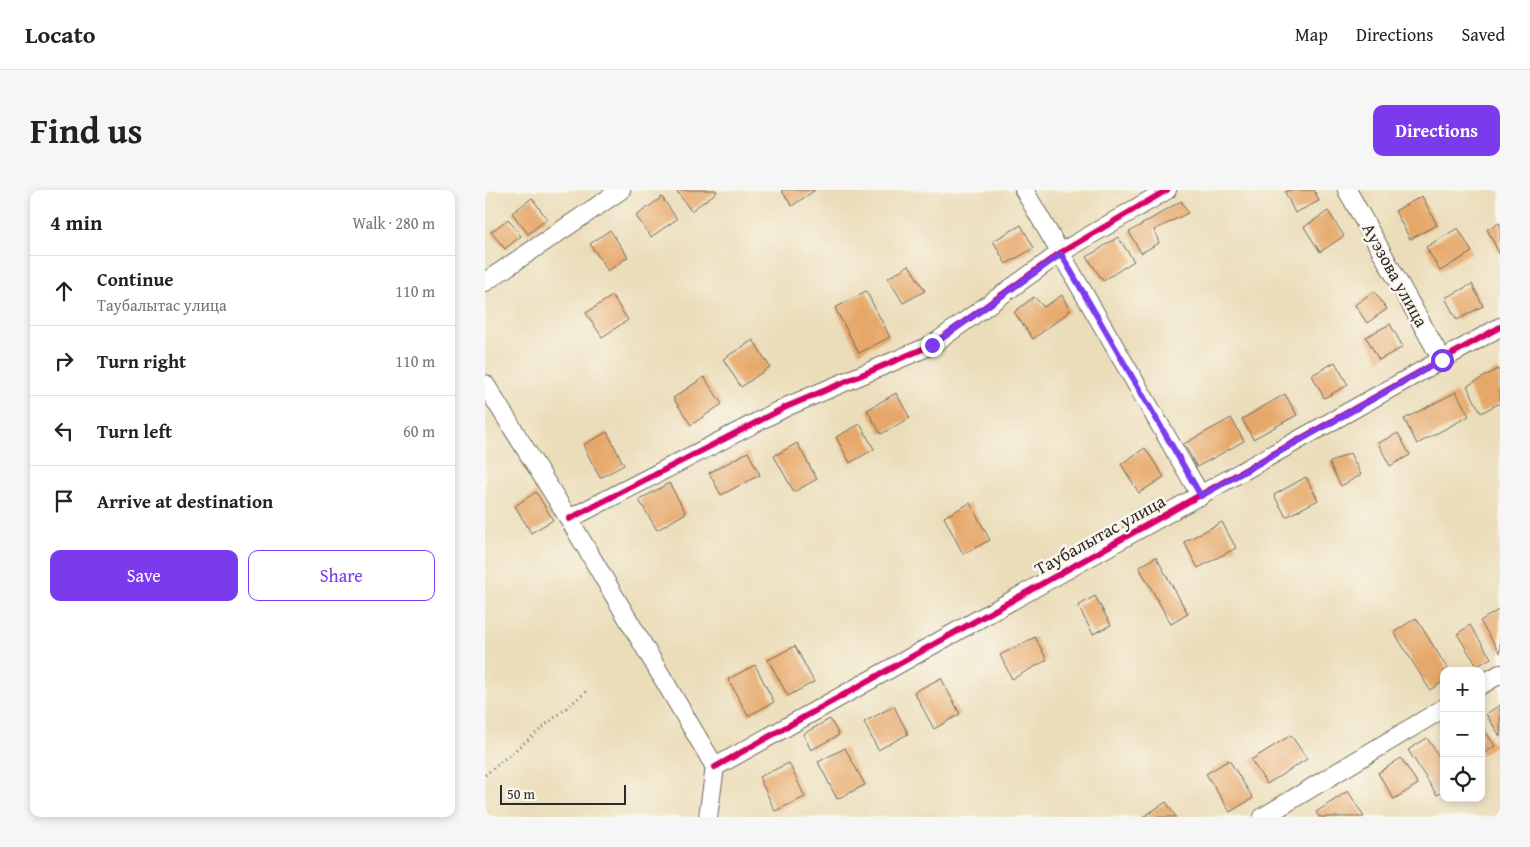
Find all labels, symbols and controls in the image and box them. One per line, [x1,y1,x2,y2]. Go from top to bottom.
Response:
text: Locato [25,17,96,52]
text: Map [1295,21,1328,48]
text: Directions [1356,21,1433,48]
text: Saved [1461,21,1505,48]
text: Find us [30,105,143,156]
button: Directions [1373,105,1500,156]
text: 4 min [50,207,102,238]
text: Walk · 280 m [352,211,435,235]
street label: Ауэзова улица [1356,218,1435,332]
text: Continue [97,265,174,293]
icon: ahead [50,277,78,305]
text: 110 m [395,279,435,303]
text: Таубалытас улица [97,293,227,317]
route end [921,334,944,357]
icon: right [50,347,78,375]
text: Turn right [97,347,186,375]
text: 110 m [395,349,435,373]
route start [1431,349,1454,372]
icon: left [50,417,78,445]
text: Turn left [97,417,172,445]
text: 60 m [403,419,435,443]
icon: arrive [50,487,78,515]
text: Arrive at destination [97,487,273,515]
street label: Таубалытас улица [1029,487,1170,582]
button: Save [50,550,238,601]
button: Share [248,550,435,601]
map controls [1440,667,1485,802]
button: + [1440,667,1485,712]
button: − [1440,712,1485,757]
button: locate [1440,757,1485,802]
scale bar [500,782,626,805]
text: 50 m [507,784,535,804]

